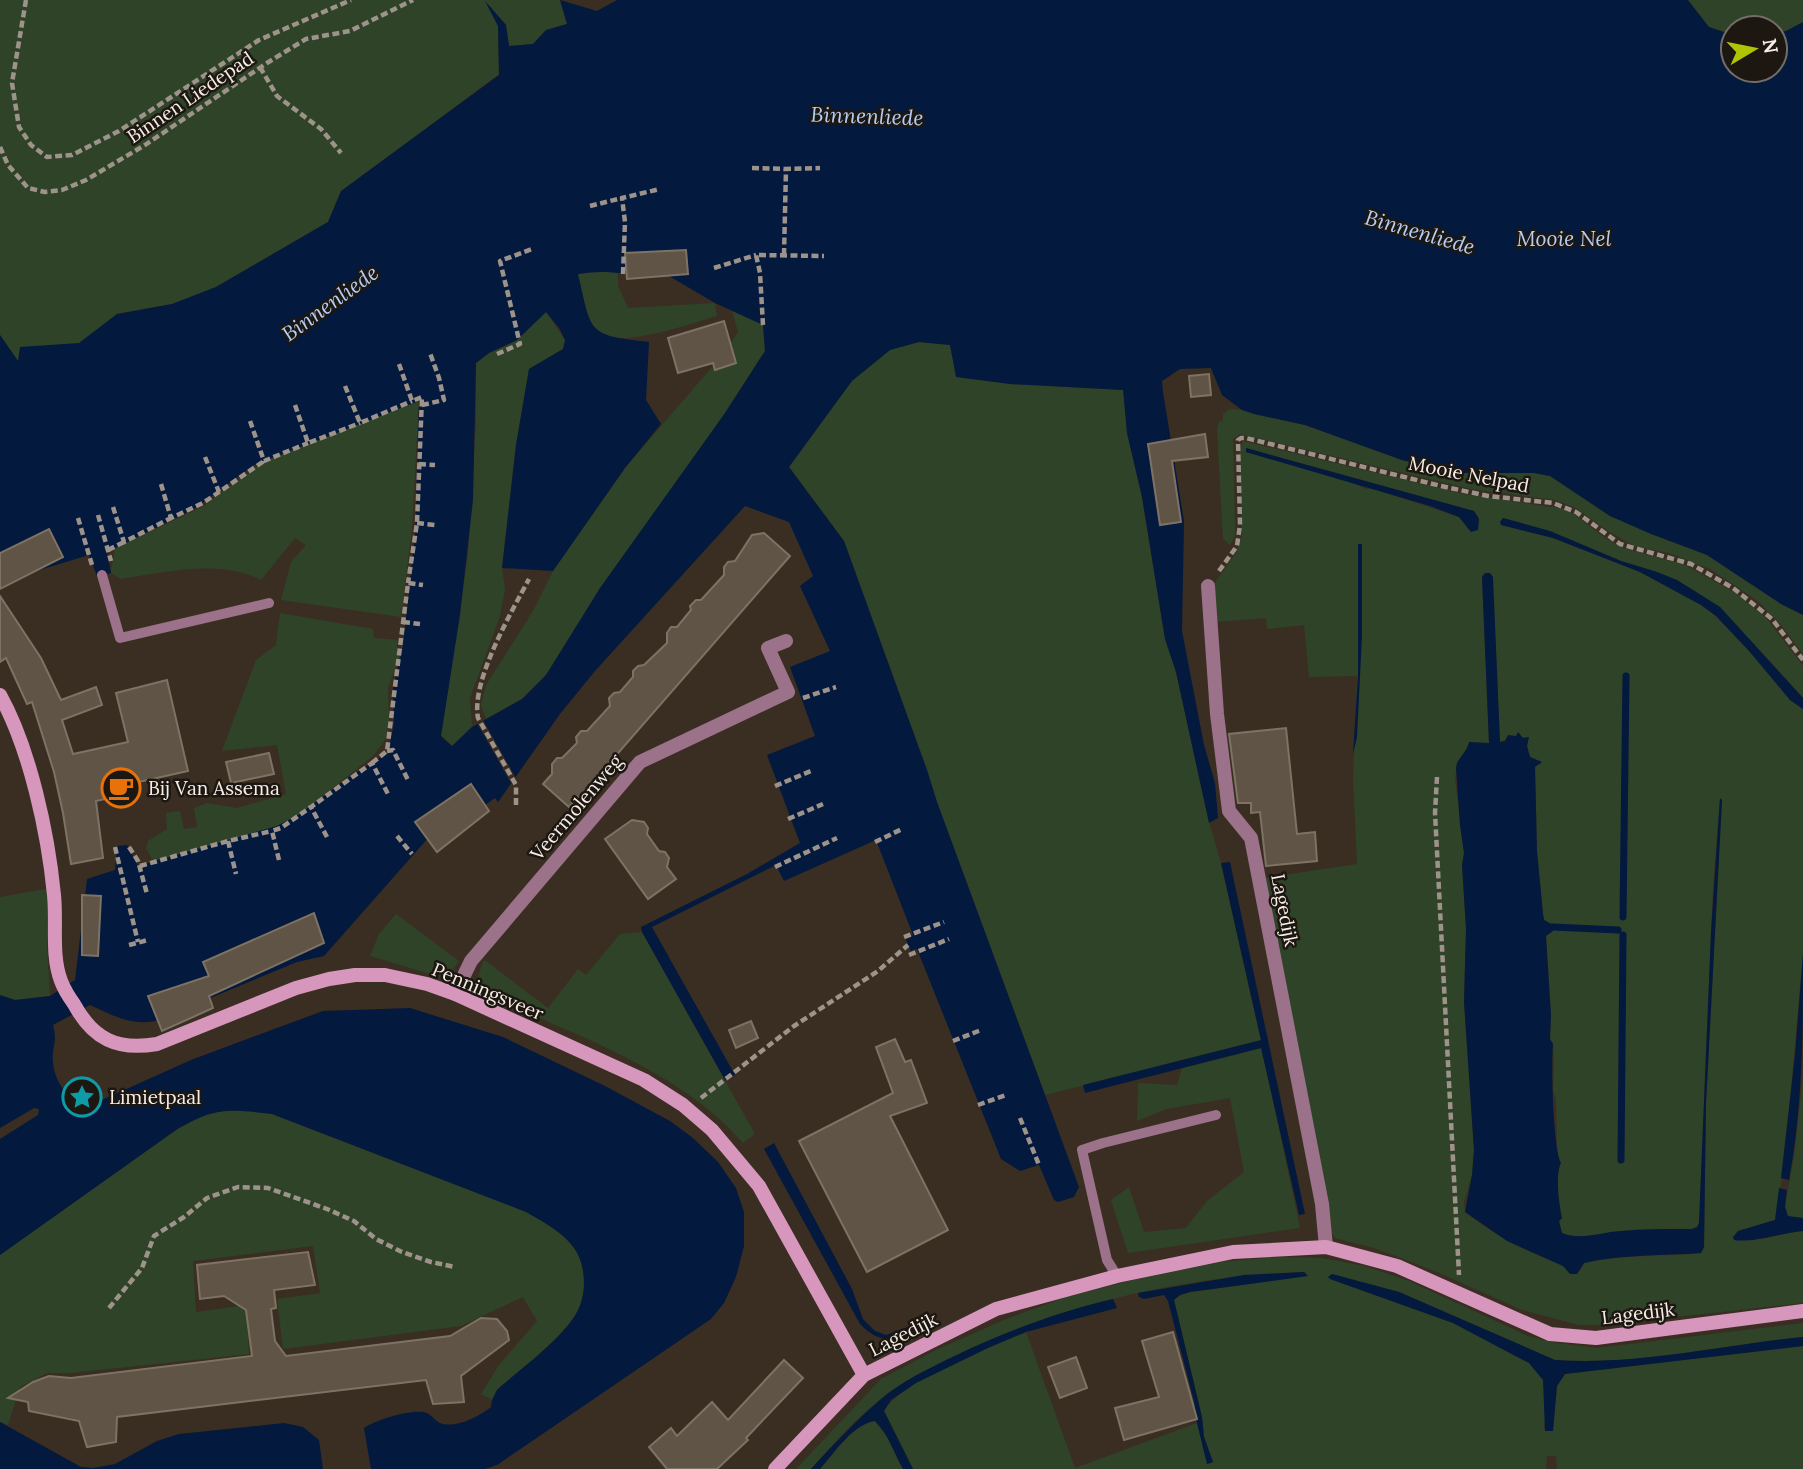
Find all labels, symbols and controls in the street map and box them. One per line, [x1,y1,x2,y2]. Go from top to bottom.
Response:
north arrow [1719,14,1789,84]
text: N [1758,37,1784,56]
street label: Binnen Liedepad [122,46,258,148]
water label: Binnenliede [810,101,924,131]
water label: Binnenliede [1362,203,1478,261]
water label: Mooie Nel [1517,225,1611,252]
water label: Binnenliede [276,259,384,347]
street label: Mooie Nelpad [1407,451,1531,497]
street label: Veermolenweg [524,749,628,866]
cafe icon: Bij Van Assema [100,767,142,809]
place label: Bij Van Assema [148,776,280,800]
street label: Lagedijk [1266,872,1304,949]
street label: Penningsveer [428,957,548,1026]
place icon: Limietpaal [61,1076,103,1118]
place label: Limietpaal [109,1085,201,1109]
street label: Lagedijk [1600,1297,1677,1329]
street label: Lagedijk [865,1306,942,1361]

